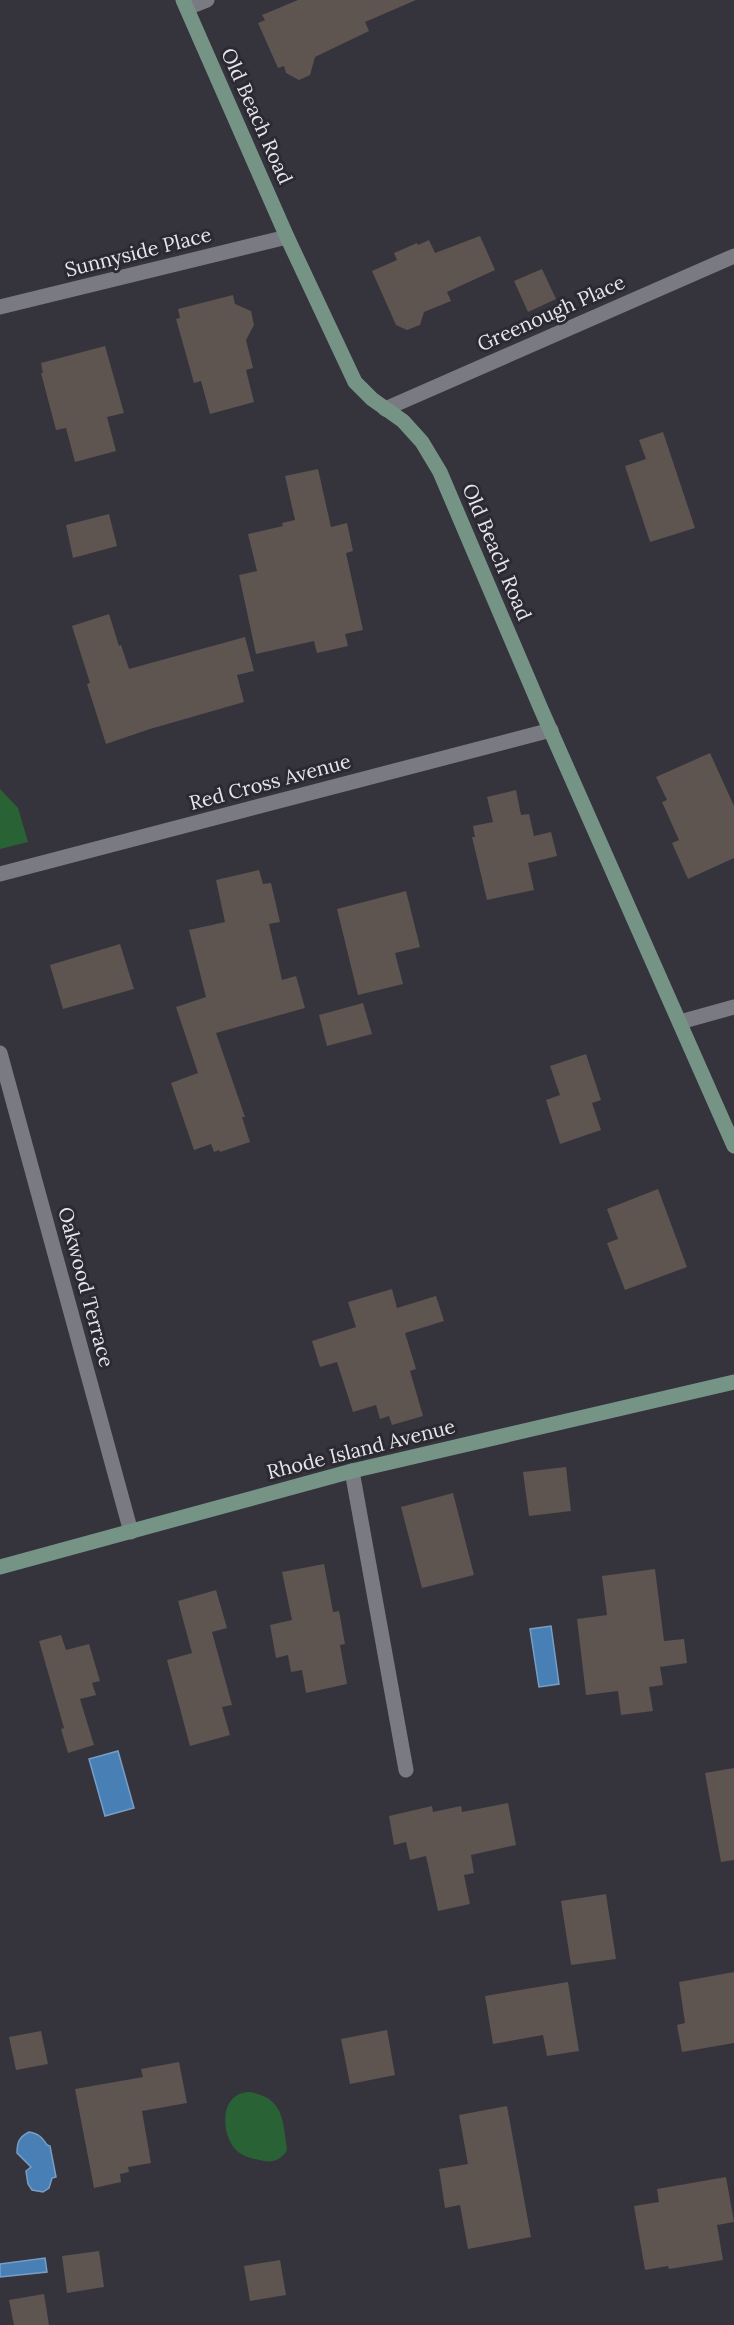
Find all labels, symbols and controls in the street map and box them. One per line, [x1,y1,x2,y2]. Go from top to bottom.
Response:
street label: Old Beach Road [216,44,299,188]
street label: Sunnyside Place [62,221,214,282]
street label: Greenough Place [473,269,629,356]
street label: Old Beach Road [457,480,538,624]
street label: Red Cross Avenue [186,748,354,815]
street label: Oakwood Terrace [53,1204,120,1370]
street label: Rhode Island Avenue [264,1413,458,1484]

